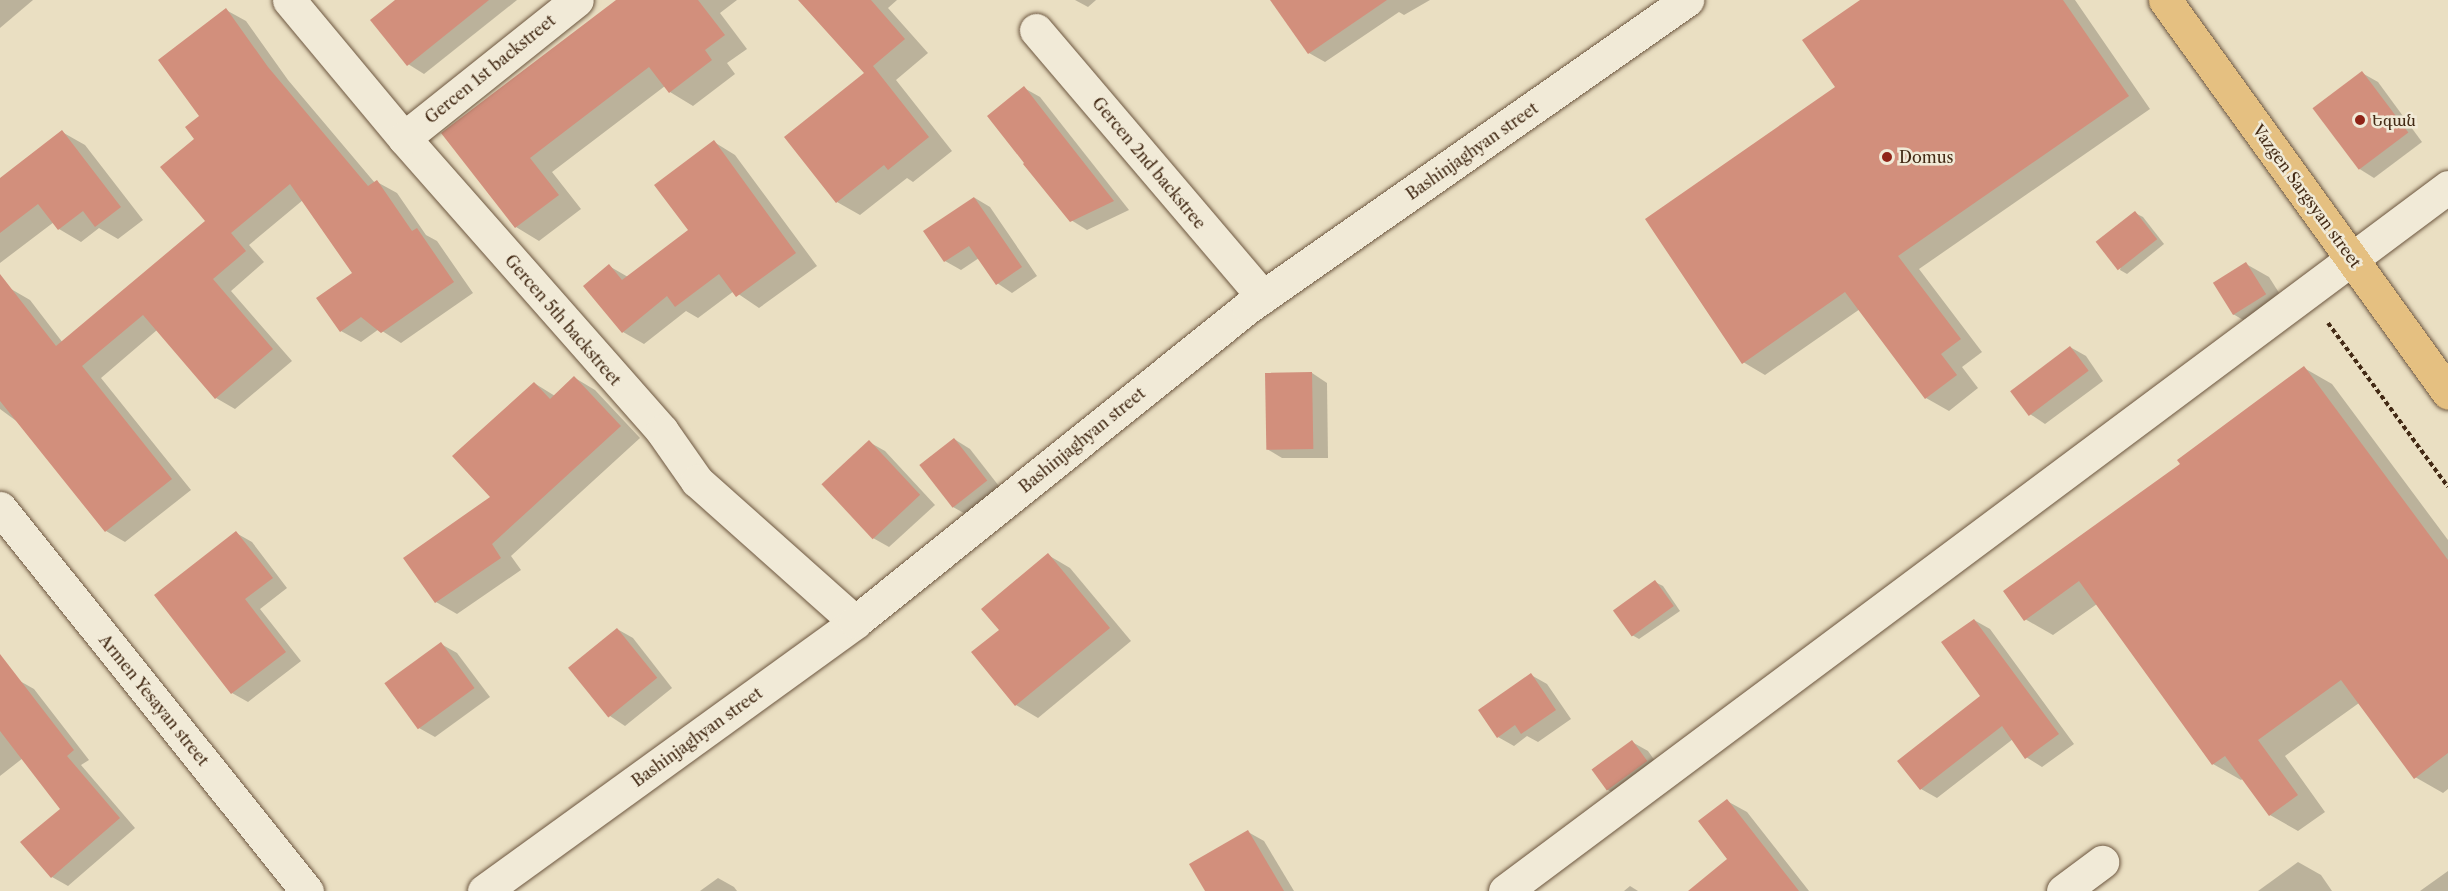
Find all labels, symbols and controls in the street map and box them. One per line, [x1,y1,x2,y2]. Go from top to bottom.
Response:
street label: Gercen 1st backstreet [421,11,559,127]
street label: Gercen 2nd backstree [1088,93,1210,233]
street label: Bashinjaghyan street [1402,98,1542,204]
place label: Եգան [2372,110,2416,130]
marker: Եգան [2353,113,2367,127]
street label: Vazgen Sargsyan street [2249,121,2365,271]
place label: Domus [1899,147,1953,167]
marker: Domus [1880,150,1894,164]
street label: Gercen 5th backstreet [501,251,625,389]
street label: Bashinjaghyan street [1015,383,1149,497]
street label: Armen Yesayan street [95,630,213,770]
street label: Bashinjaghyan street [628,683,766,791]

